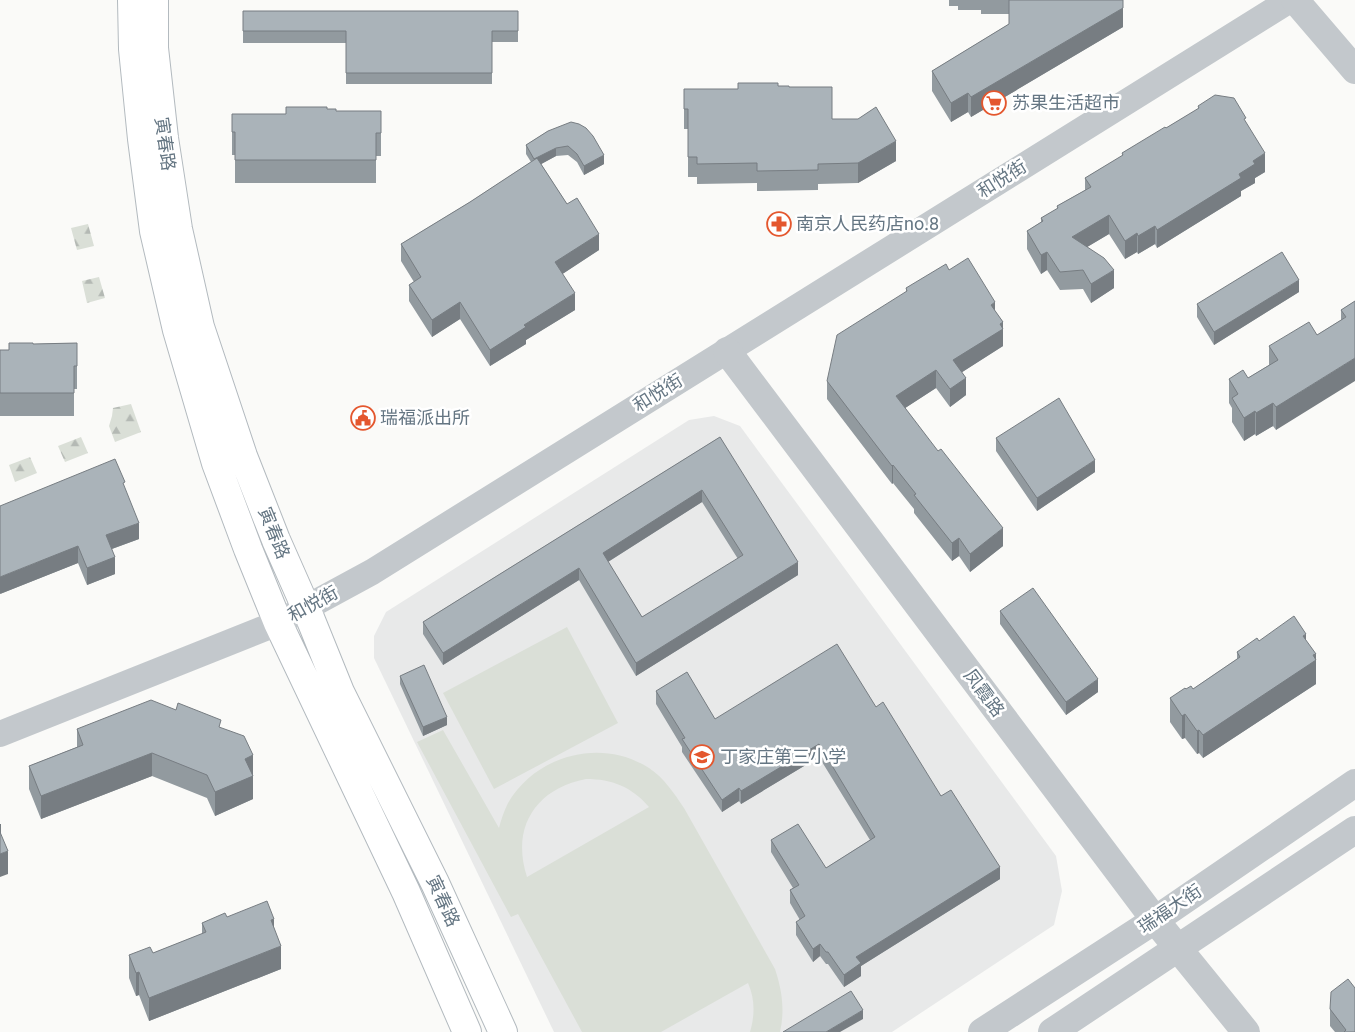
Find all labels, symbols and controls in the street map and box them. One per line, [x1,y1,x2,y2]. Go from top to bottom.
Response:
supermarket icon: 苏果生活超市 [981,90,1007,116]
place label: 苏果生活超市 [1012,92,1120,113]
street label: 寅春路 [151,116,180,172]
street label: 和悦街 [973,155,1030,202]
pharmacy icon: 南京人民药店no.8 [766,211,792,237]
place label: 南京人民药店no.8 [796,213,939,234]
street label: 和悦街 [629,369,686,416]
public building icon: 瑞福派出所 [350,405,376,431]
place label: 瑞福派出所 [380,407,470,428]
street label: 寅春路 [255,504,294,562]
street label: 和悦街 [284,581,341,626]
street label: 凤霞路 [960,665,1009,721]
school or university icon: 丁家庄第三小学 [689,744,715,770]
place label: 丁家庄第三小学 [720,746,846,767]
street label: 寅春路 [423,872,464,930]
street label: 瑞福大街 [1134,880,1205,937]

